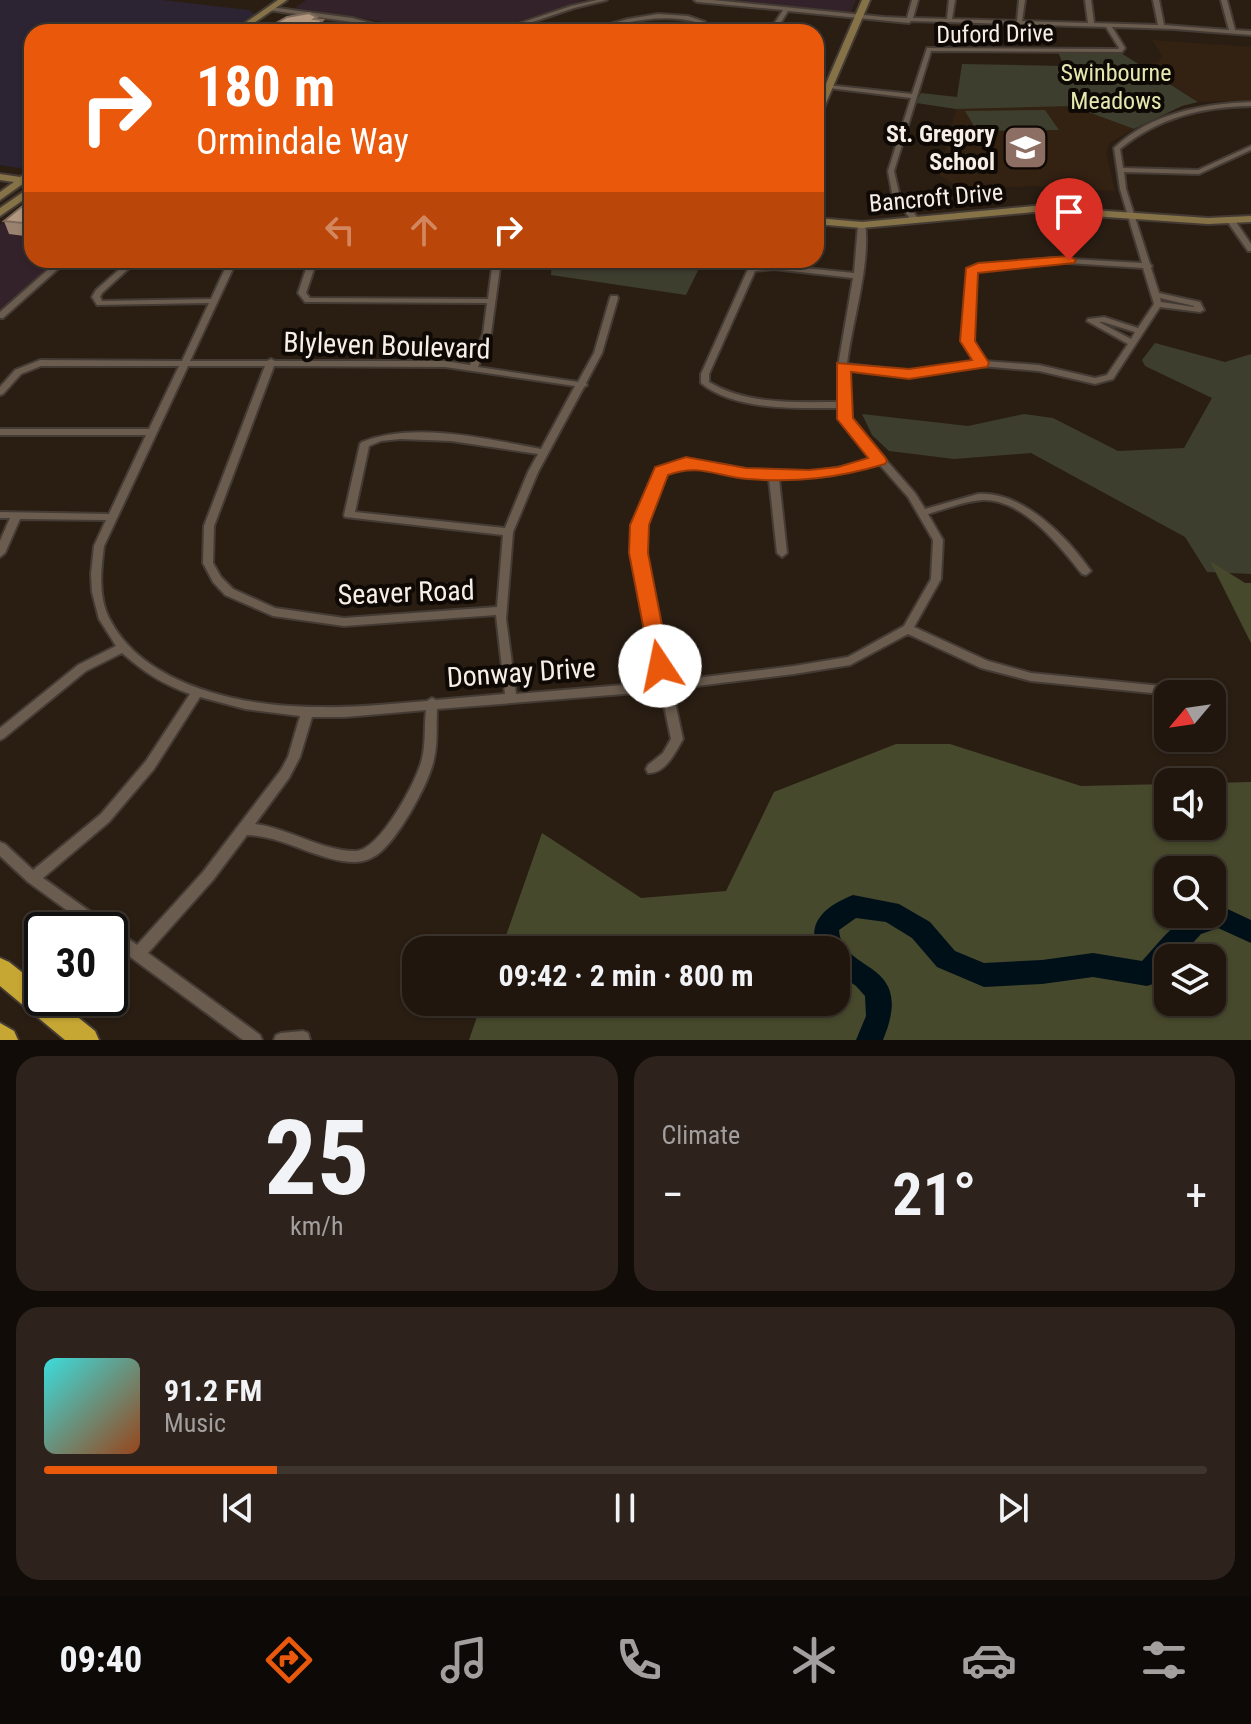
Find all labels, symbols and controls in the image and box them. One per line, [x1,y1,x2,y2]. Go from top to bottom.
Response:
street label: Duford Drive [936,19,1054,49]
text: 180 m [196,54,335,120]
icon: right [64,56,168,160]
park label: Swinbourne Meadows [1061,59,1171,115]
place label: St. Gregory School [886,120,995,176]
text: Ormindale Way [196,121,409,163]
school or university icon: St. Gregory School [1002,124,1050,172]
street label: Bancroft Drive [868,178,1004,218]
pin [1035,178,1103,260]
icon: arrive [1047,190,1091,234]
icon: left [318,208,362,252]
icon: ahead [402,208,446,252]
icon: right [486,208,530,252]
street label: Blyleven Boulevard [283,325,491,366]
street label: Seaver Road [337,574,475,611]
position arrow [618,624,702,708]
street label: Donway Drive [446,651,596,694]
north arrow [1154,680,1226,752]
map controls [1154,680,1226,1016]
button: sound [1154,768,1226,840]
button: search [1154,856,1226,928]
speed limit sign: 30 [24,912,128,1016]
button: layers [1154,944,1226,1016]
text: 09:42 · 2 min · 800 m [499,958,753,993]
text: 25 [264,1098,369,1219]
text: Climate [662,1120,740,1150]
text: 21° [892,1159,976,1230]
text: − [662,1169,684,1221]
text: + [1185,1169,1207,1221]
text: km/h [290,1211,344,1241]
text: 91.2 FM [164,1373,262,1408]
text: Music [164,1408,226,1438]
icon: previous [216,1486,260,1530]
icon: pause [603,1486,647,1530]
icon: next [991,1486,1035,1530]
icon: directions [261,1632,317,1688]
icon: music [436,1632,492,1688]
icon: phone [611,1632,667,1688]
icon: climate [786,1632,842,1688]
icon: car [961,1632,1017,1688]
icon: filters [1136,1632,1192,1688]
text: 09:40 [59,1639,142,1681]

